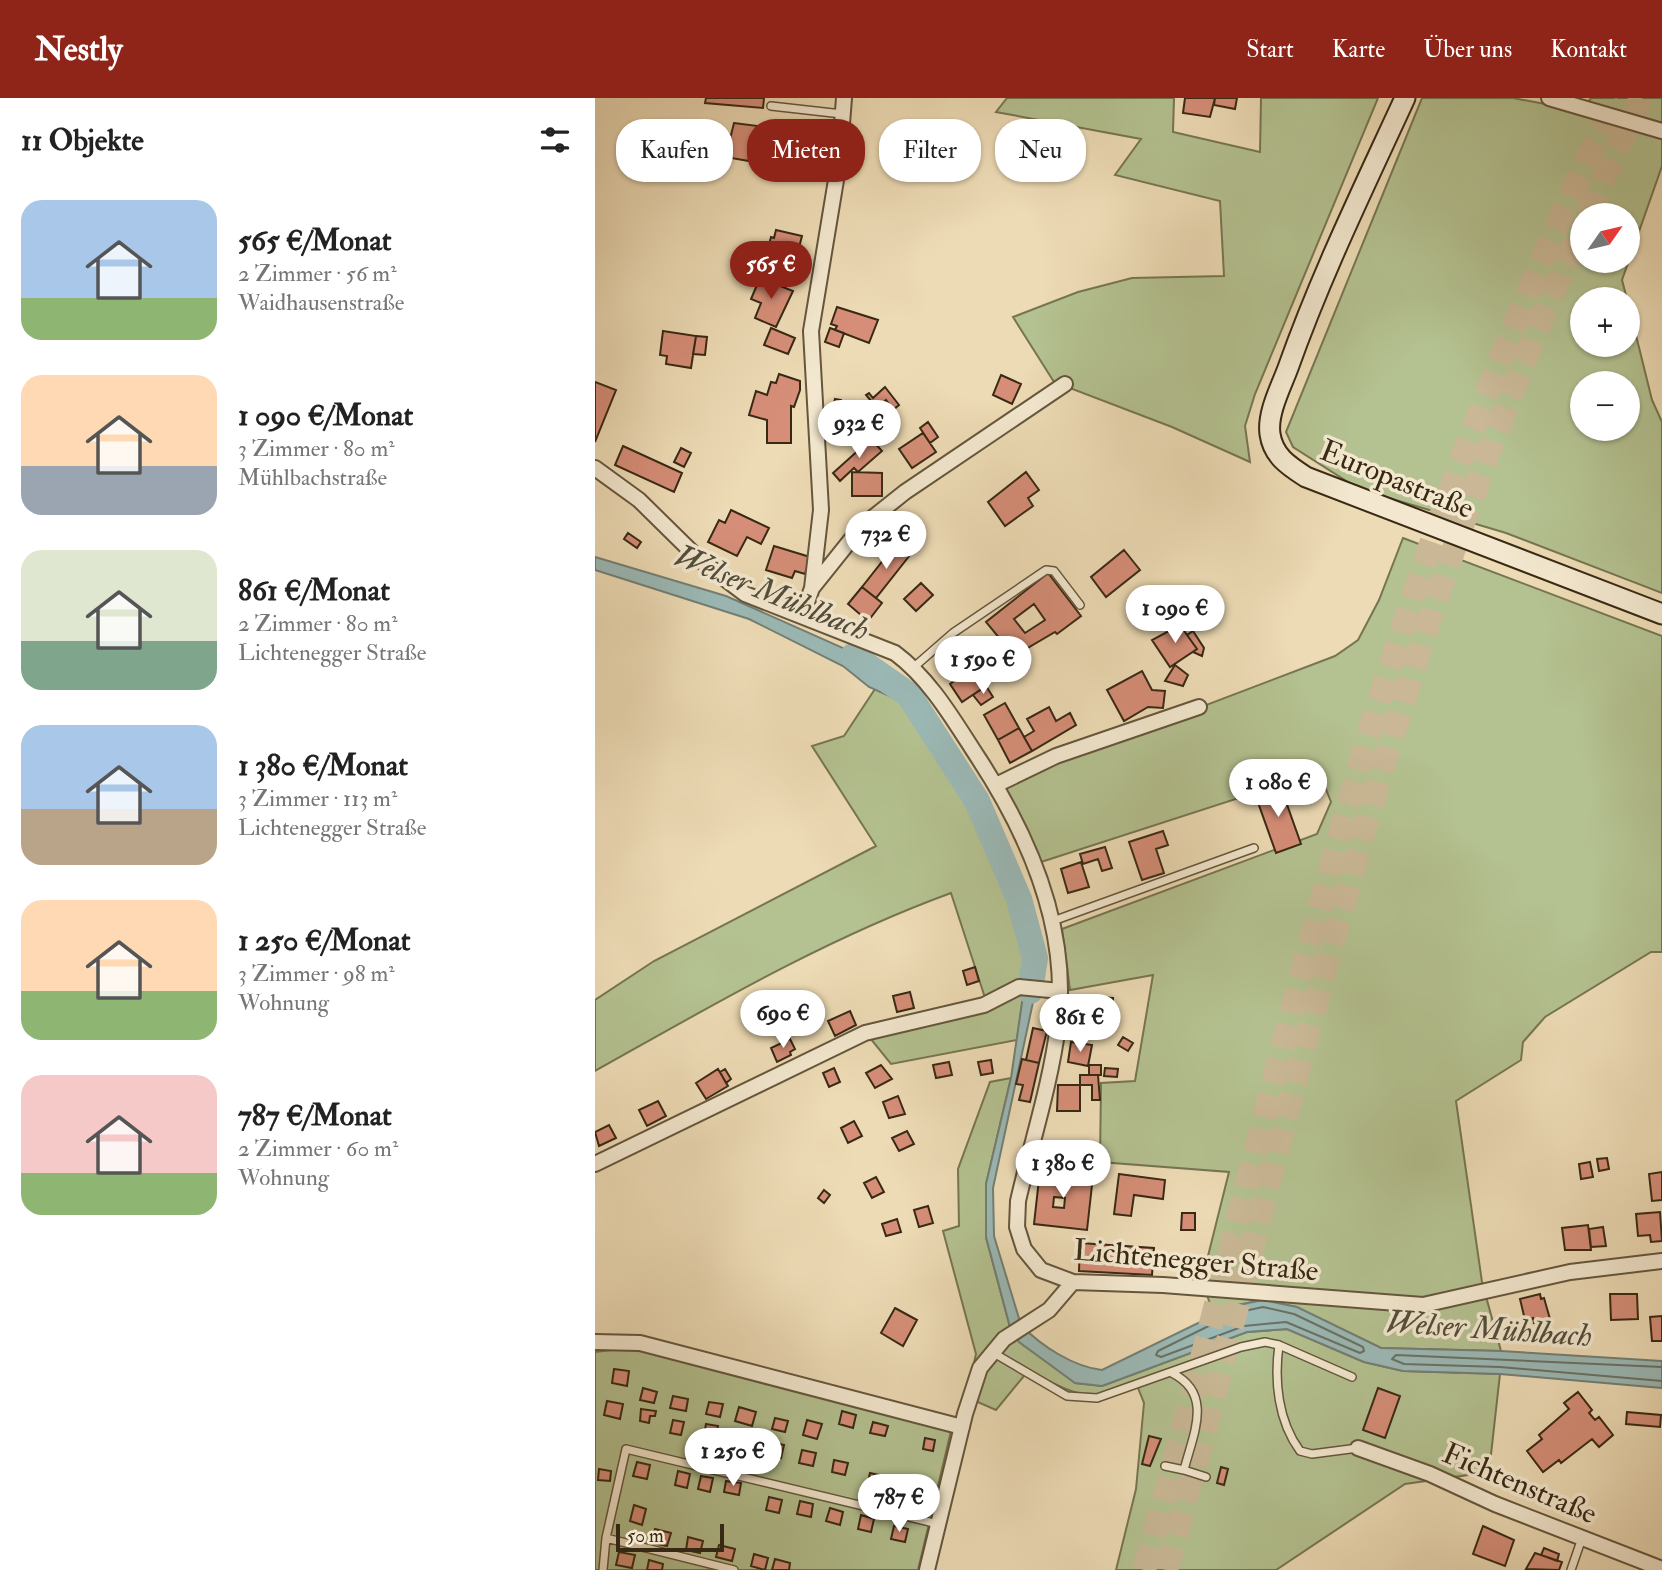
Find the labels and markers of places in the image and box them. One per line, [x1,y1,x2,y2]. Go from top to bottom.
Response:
pin: 565 € [722,242,820,301]
pin: 932 € [810,400,908,460]
pin: 732 € [837,512,935,571]
pin: 1 090 € [1110,586,1240,645]
pin: 1 590 € [918,636,1048,696]
pin: 1 080 € [1213,760,1343,819]
pin: 690 € [734,990,832,1050]
pin: 861 € [1031,995,1129,1054]
pin: 1 380 € [998,1140,1128,1200]
pin: 1 250 € [668,1428,798,1488]
pin: 787 € [850,1474,948,1534]

